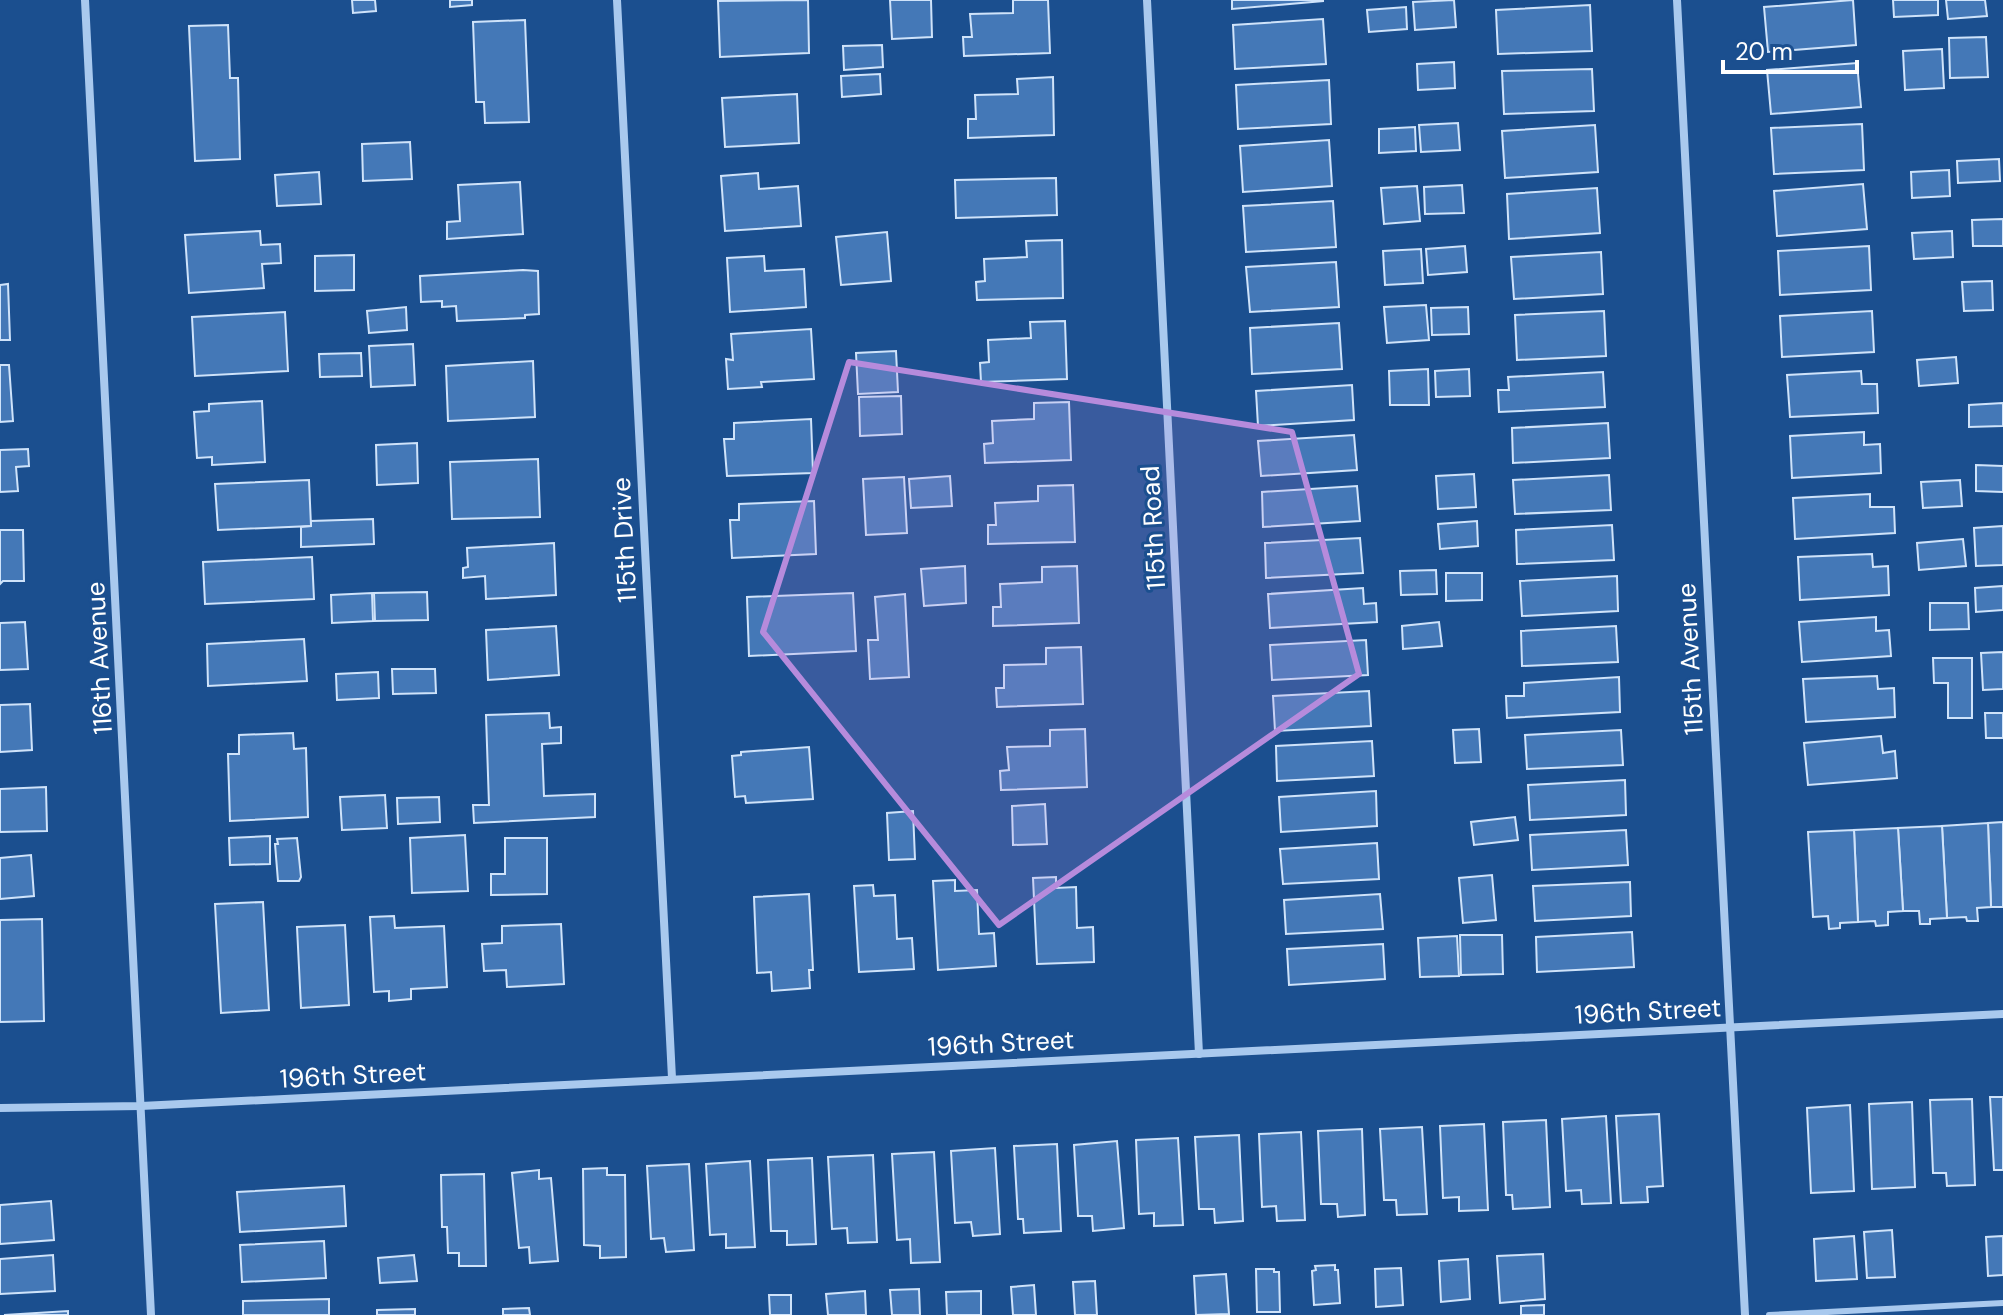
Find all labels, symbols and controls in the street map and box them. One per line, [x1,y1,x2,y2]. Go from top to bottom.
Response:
scale bar [1723,24,1857,74]
text: 20 m [1735,36,1793,67]
street label: 115th Road [1133,465,1173,591]
street label: 115th Drive [604,476,644,604]
street label: 116th Avenue [78,581,120,735]
street label: 115th Avenue [1669,582,1711,736]
street label: 196th Street [1574,990,1722,1032]
street label: 196th Street [927,1022,1075,1064]
street label: 196th Street [279,1054,427,1096]

